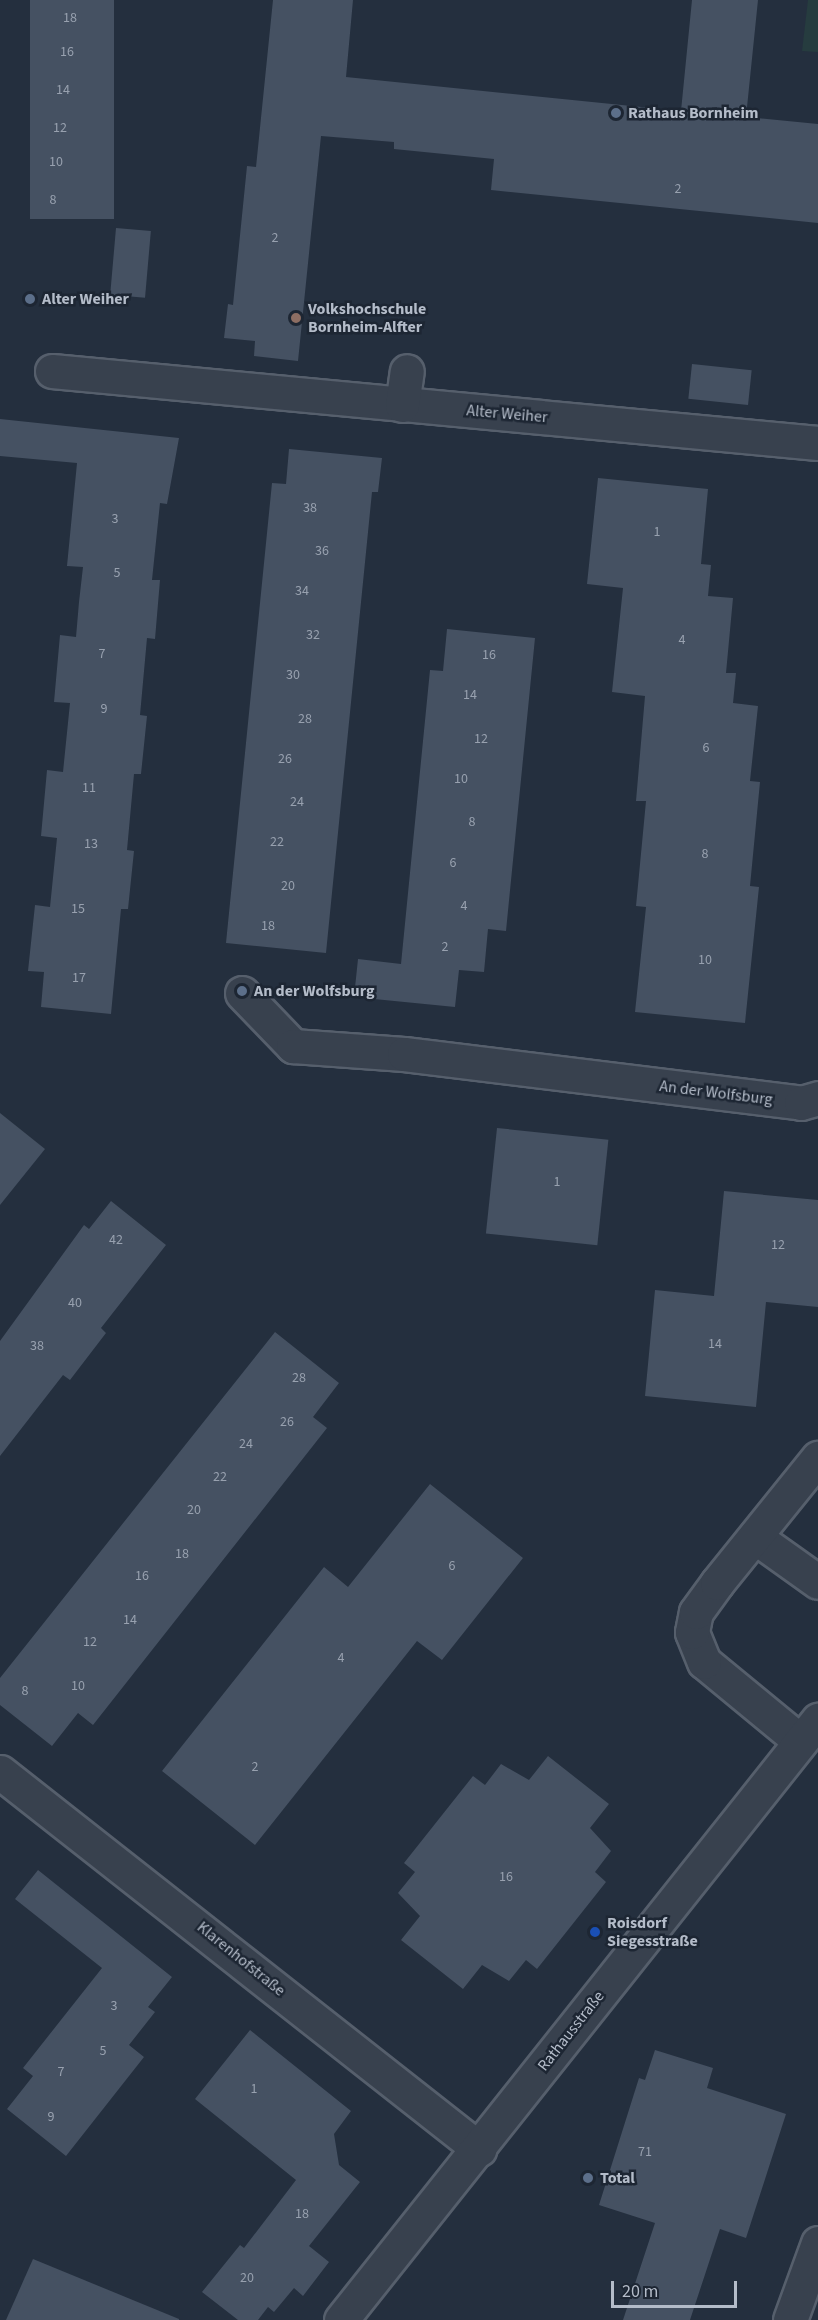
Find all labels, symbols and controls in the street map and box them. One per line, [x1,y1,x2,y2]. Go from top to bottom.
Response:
house number: 18 [63,10,77,26]
house number: 16 [60,44,74,60]
house number: 14 [56,82,70,98]
place label: Rathaus Bornheim [628,103,759,123]
marker: Rathaus Bornheim [609,106,623,120]
house number: 12 [53,120,67,136]
house number: 10 [49,154,63,170]
house number: 2 [675,181,681,197]
house number: 8 [50,192,56,208]
house number: 2 [272,230,278,246]
place label: Alter Weiher [42,289,129,309]
marker: Alter Weiher [23,292,37,306]
place label: Volkshochschule Bornheim-Alfter [308,299,426,337]
marker: Volkshochschule Bornheim-Alfter [289,311,303,325]
street label: Alter Weiher [466,401,548,427]
house number: 38 [303,500,317,516]
house number: 3 [112,511,118,527]
house number: 1 [654,524,660,540]
house number: 36 [315,543,329,559]
house number: 5 [114,565,120,581]
house number: 34 [295,583,309,599]
house number: 32 [306,627,320,643]
house number: 4 [679,632,685,648]
house number: 7 [99,646,105,662]
house number: 16 [482,647,496,663]
house number: 30 [286,667,300,683]
house number: 14 [463,687,477,703]
house number: 9 [101,701,107,717]
house number: 28 [298,711,312,727]
house number: 12 [474,731,488,747]
house number: 6 [703,740,709,756]
house number: 26 [278,751,292,767]
house number: 10 [454,771,468,787]
house number: 11 [82,780,96,796]
house number: 24 [290,794,304,810]
house number: 8 [469,814,475,830]
house number: 22 [270,834,284,850]
house number: 13 [84,836,98,852]
house number: 8 [702,846,708,862]
house number: 6 [450,855,456,871]
house number: 20 [281,878,295,894]
house number: 4 [461,898,467,914]
house number: 15 [71,901,85,917]
house number: 18 [261,918,275,934]
house number: 2 [442,939,448,955]
house number: 10 [698,952,712,968]
house number: 17 [72,970,86,986]
place label: An der Wolfsburg [254,981,374,1001]
marker: An der Wolfsburg [235,984,249,998]
street label: An der Wolfsburg [658,1077,774,1109]
house number: 1 [554,1174,560,1190]
house number: 42 [109,1232,123,1248]
house number: 12 [771,1237,785,1253]
house number: 40 [68,1295,82,1311]
house number: 14 [708,1336,722,1352]
house number: 38 [30,1338,44,1354]
house number: 28 [292,1370,306,1386]
house number: 26 [280,1414,294,1430]
house number: 24 [239,1436,253,1452]
house number: 22 [213,1469,227,1485]
house number: 20 [187,1502,201,1518]
house number: 18 [175,1546,189,1562]
house number: 6 [449,1558,455,1574]
house number: 16 [135,1568,149,1584]
house number: 14 [123,1612,137,1628]
house number: 12 [83,1634,97,1650]
house number: 4 [338,1650,344,1666]
house number: 10 [71,1678,85,1694]
house number: 8 [22,1683,28,1699]
house number: 2 [252,1759,258,1775]
house number: 16 [499,1869,513,1885]
place label: Roisdorf Siegesstraße [607,1913,698,1951]
street label: Klarenhofstraße [193,1918,289,2000]
marker: Roisdorf Siegesstraße [588,1925,602,1939]
street label: Rathausstraße [534,1987,608,2075]
house number: 3 [111,1998,117,2014]
house number: 5 [100,2043,106,2059]
house number: 7 [58,2064,64,2080]
house number: 1 [251,2081,257,2097]
house number: 9 [48,2109,54,2125]
house number: 71 [638,2144,652,2160]
place label: Total [600,2168,635,2188]
marker: Total [581,2171,595,2185]
house number: 18 [295,2206,309,2222]
scale bar [614,2269,740,2307]
house number: 20 [240,2270,254,2286]
text: 20 m [622,2279,658,2304]

